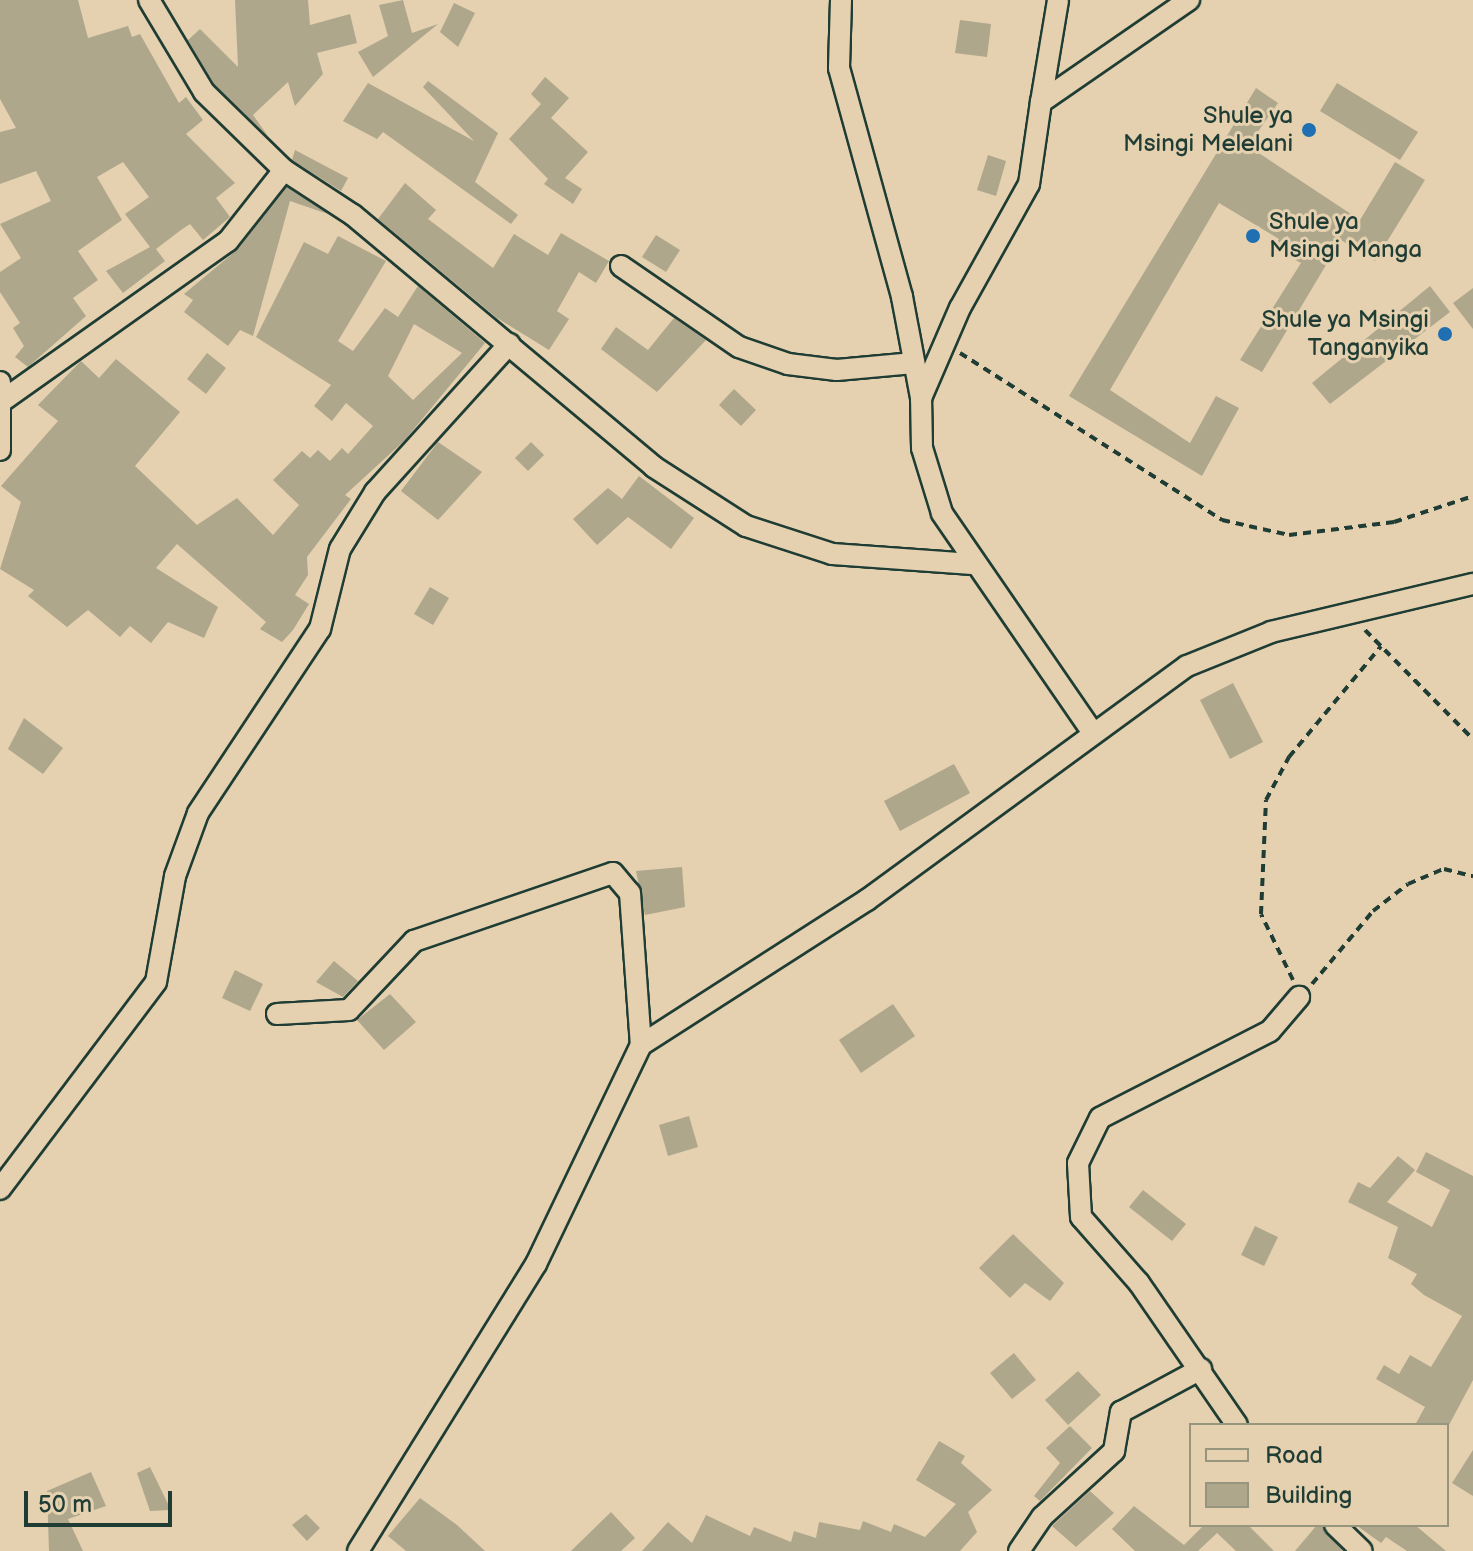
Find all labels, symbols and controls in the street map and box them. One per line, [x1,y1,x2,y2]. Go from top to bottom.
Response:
place label: Shule ya Msingi Melelani [1123,102,1293,158]
marker: Shule ya Msingi Melelani [1300,121,1318,139]
place label: Shule ya Msingi Manga [1269,208,1422,264]
marker: Shule ya Msingi Manga [1244,227,1262,245]
place label: Shule ya Msingi Tanganyika [1261,306,1429,362]
marker: Shule ya Msingi Tanganyika [1436,325,1454,343]
legend [1189,1423,1449,1527]
text: Road [1265,1441,1323,1470]
scale bar [28,1475,176,1525]
text: Building [1265,1481,1352,1510]
text: 50 m [38,1490,92,1519]

